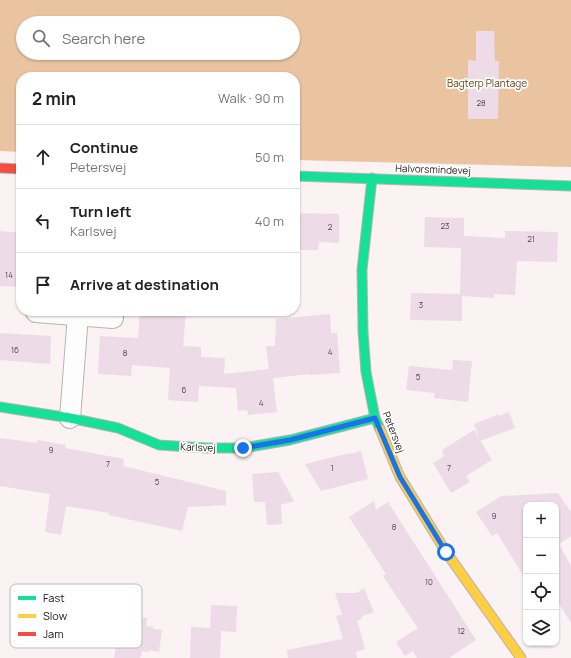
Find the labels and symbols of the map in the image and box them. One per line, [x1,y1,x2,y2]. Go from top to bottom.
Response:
park label: Bagterp Plantage [447,76,527,90]
house number: 28 [476,97,486,108]
street label: Halvorsmindevej [395,161,471,177]
house number: 23 [441,220,449,231]
house number: 2 [328,221,333,232]
house number: 21 [527,233,535,244]
house number: 14 [5,269,13,280]
house number: 3 [419,299,423,310]
house number: 16 [11,344,19,355]
house number: 4 [328,346,333,357]
house number: 8 [123,347,128,358]
house number: 5 [416,371,421,382]
house number: 6 [182,384,187,395]
house number: 4 [259,397,264,408]
street label: Petersvej [380,409,408,455]
street label: Karlsvej [180,439,216,455]
route end [234,439,252,457]
house number: 9 [49,444,54,455]
house number: 7 [106,458,110,469]
house number: 1 [330,462,334,473]
house number: 7 [447,462,451,473]
house number: 5 [155,476,160,487]
house number: 9 [492,510,497,521]
house number: 8 [392,521,397,532]
route start [437,543,455,561]
house number: 10 [425,576,433,587]
legend [10,584,142,648]
text: Fast [43,590,65,605]
text: Slow [43,608,68,623]
house number: 12 [457,625,465,636]
text: Jam [43,626,64,641]

